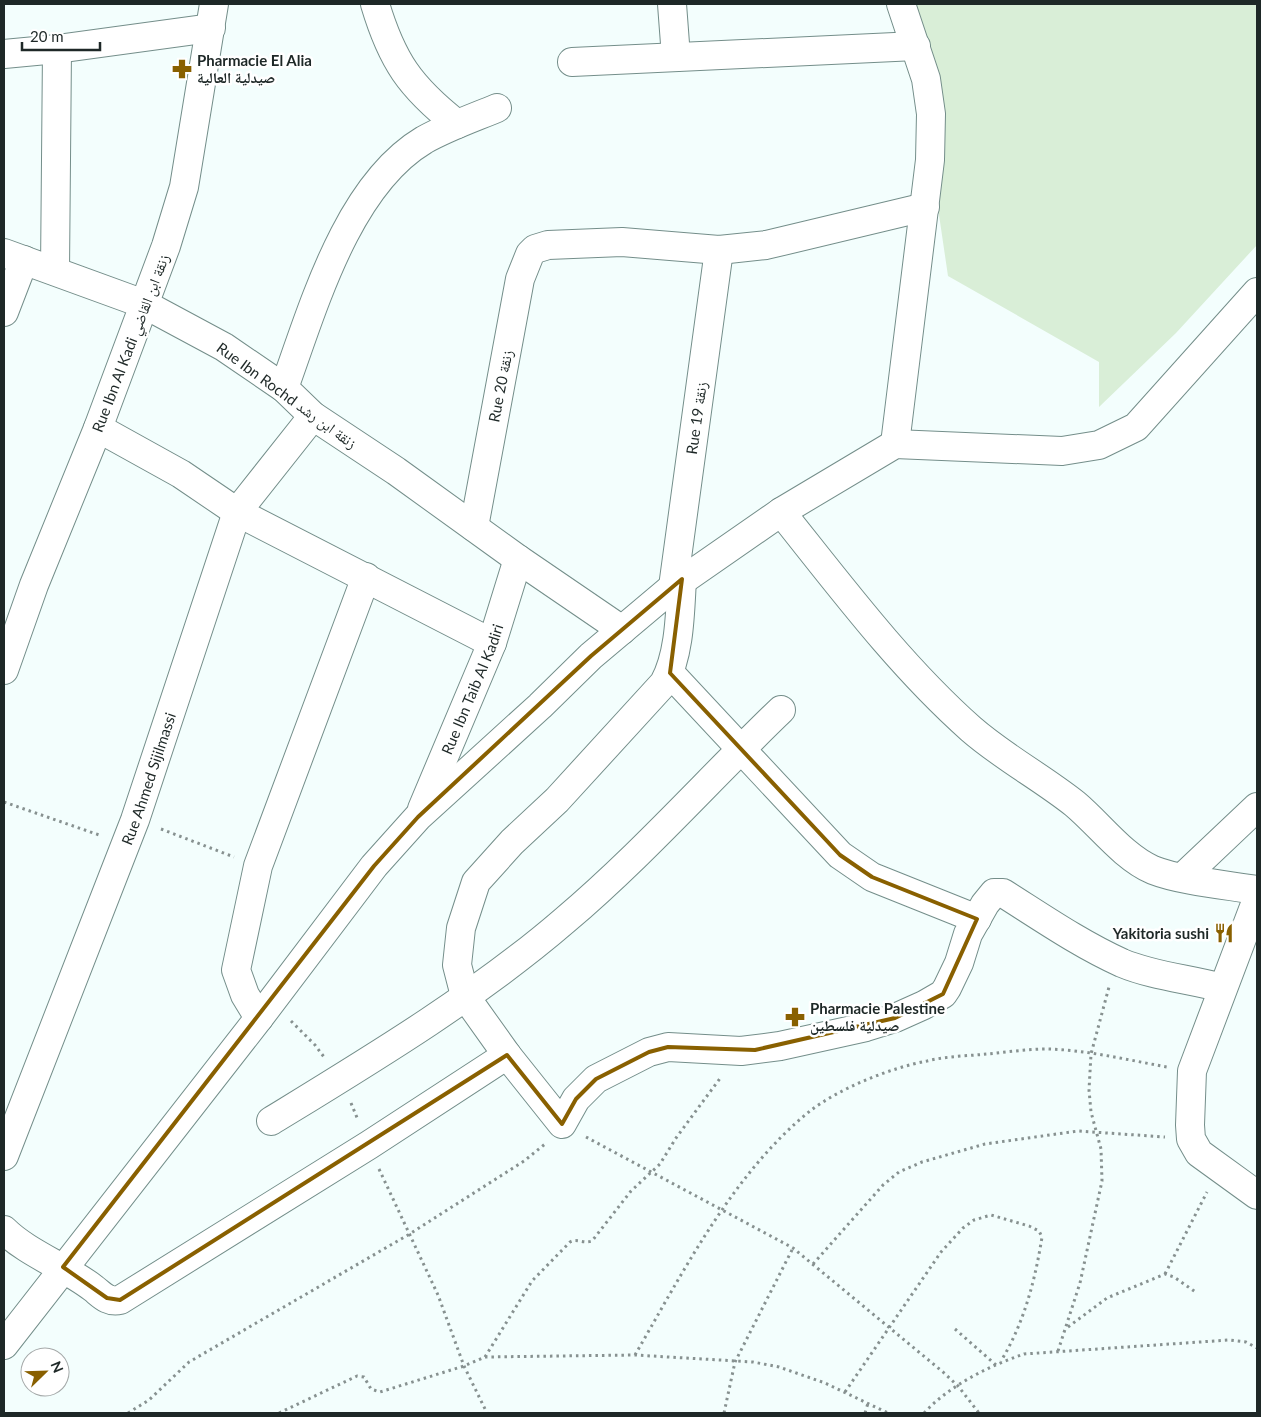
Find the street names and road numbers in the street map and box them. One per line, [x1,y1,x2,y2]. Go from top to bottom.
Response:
street label: Rue Ibn Al Kadi زنقة ابن القاضي [88,251,176,436]
street label: Rue Ibn Rochd زنقة ابن رشد [212,338,361,454]
street label: Rue 20 زنقة [484,348,517,424]
street label: Rue 19 زنقة [682,380,711,456]
street label: Rue Ibn Taib Al Kadiri [437,622,506,757]
street label: Rue Ahmed Sijilmassi [117,710,179,847]

